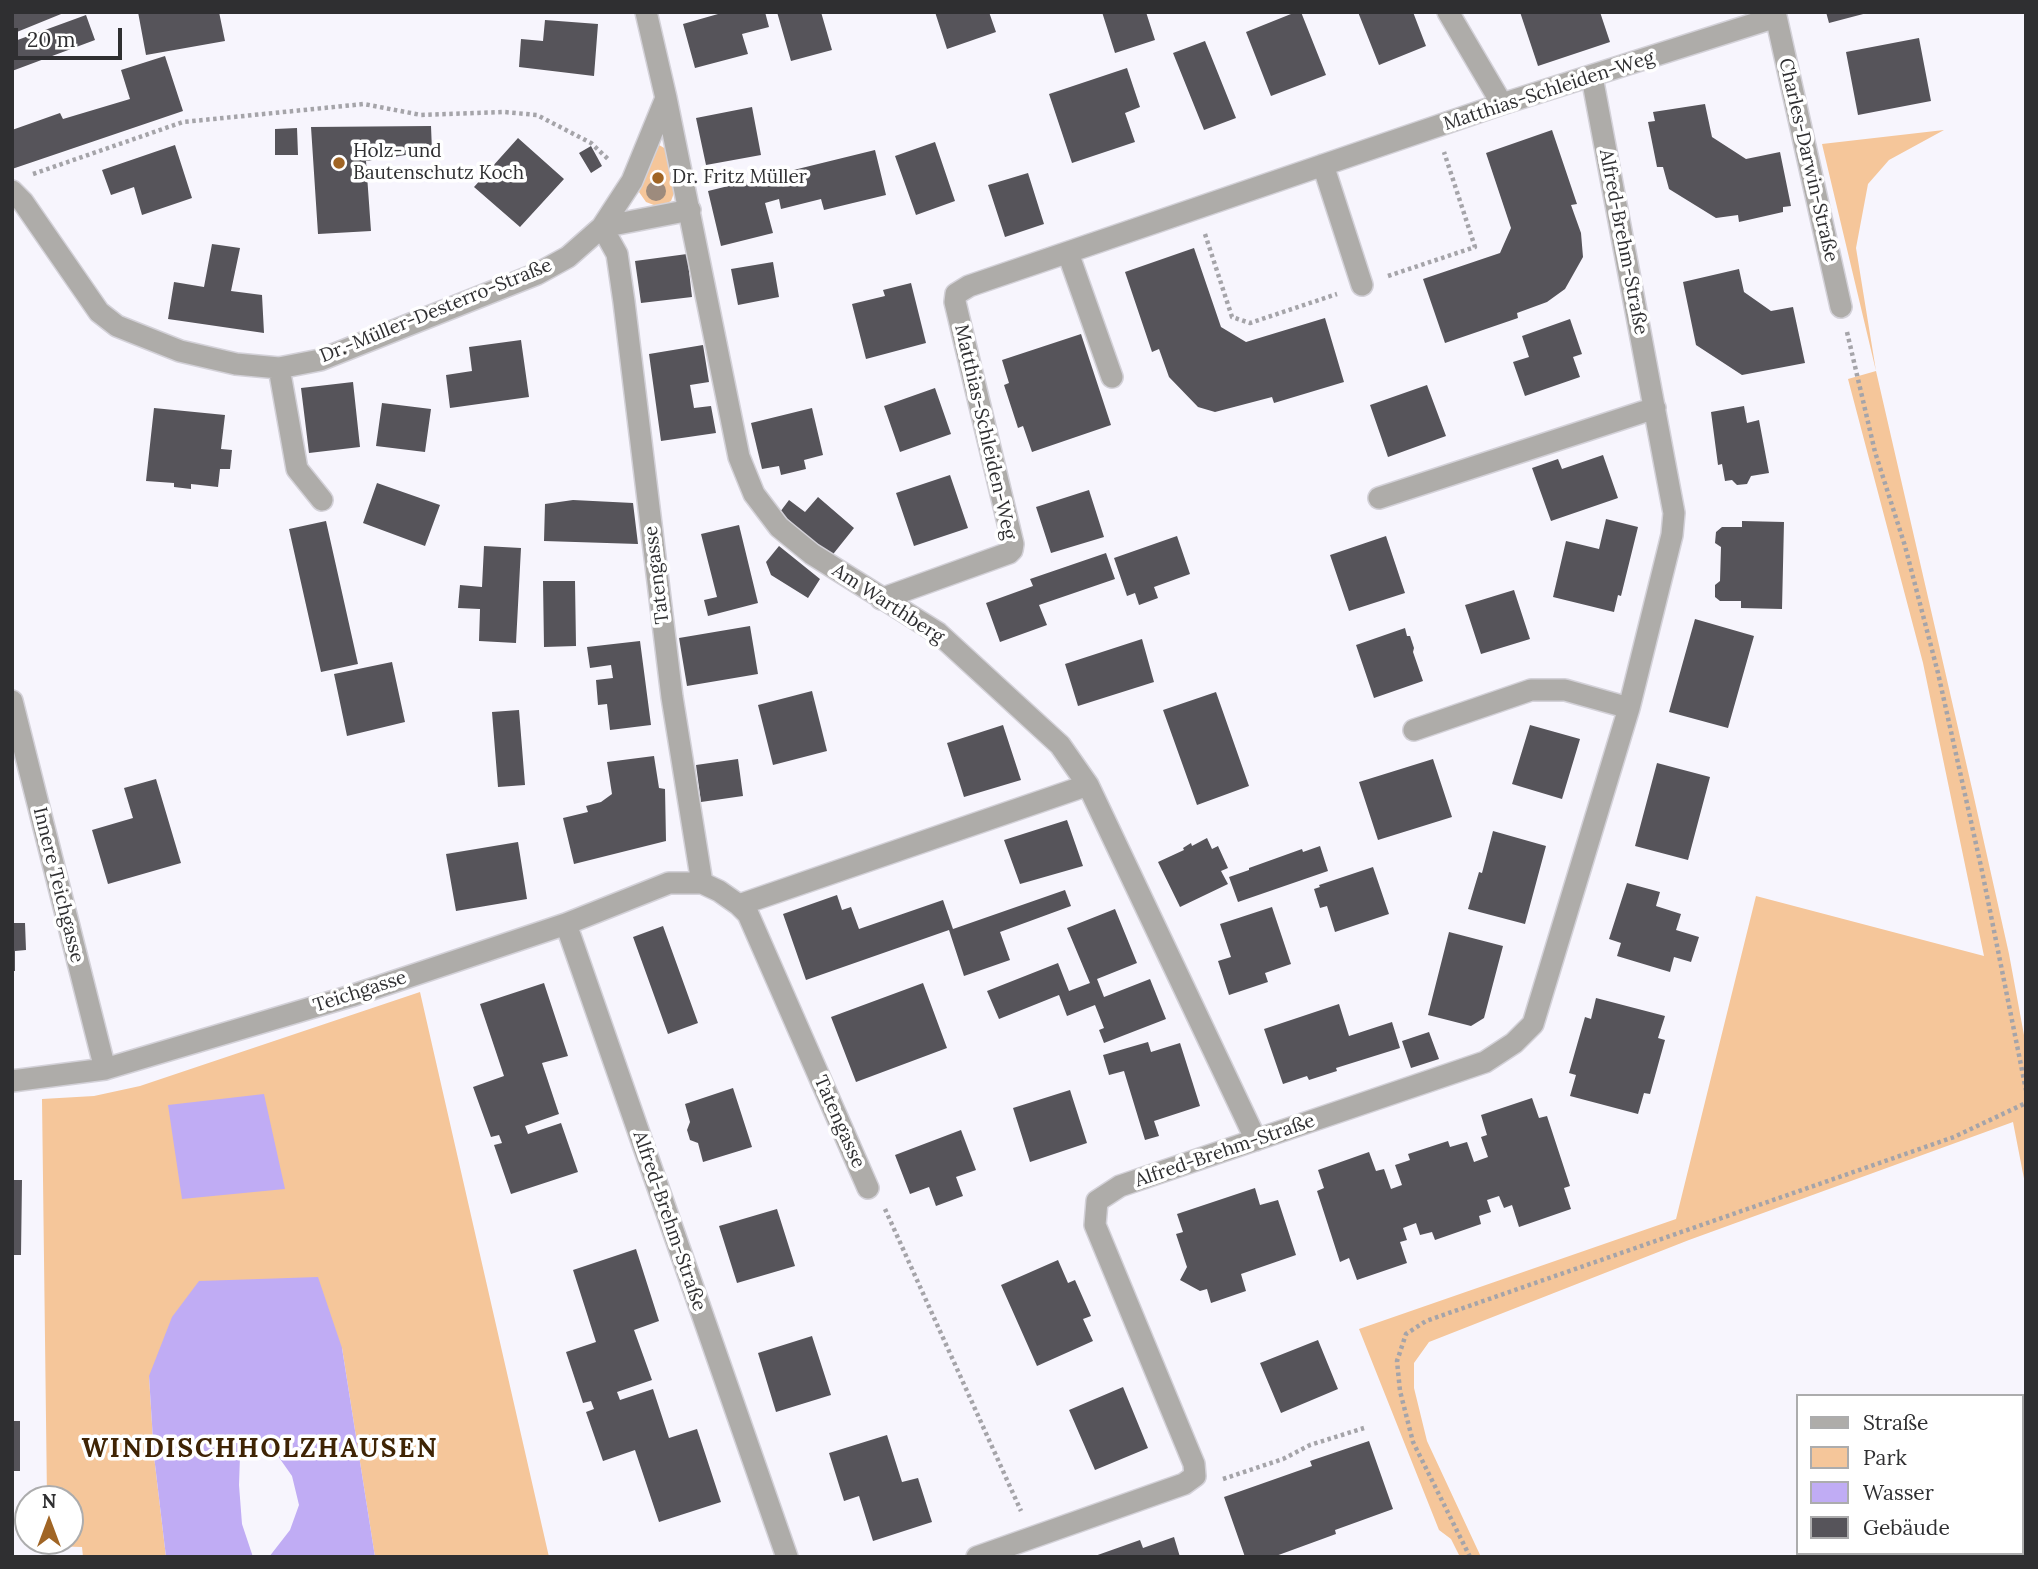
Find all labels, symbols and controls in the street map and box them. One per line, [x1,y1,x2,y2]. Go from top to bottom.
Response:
scale bar [18,14,126,58]
text: 20 m [27,26,76,53]
street label: Matthias-Schleiden-Weg [1441,46,1657,136]
street label: Charles-Darwin-Straße [1773,56,1843,264]
place label: Holz- und Bautenschutz Koch [353,141,524,185]
street label: Alfred-Brehm-Straße [1594,147,1652,337]
marker: Holz- und Bautenschutz Koch [331,155,347,171]
place label: Dr. Fritz Müller [672,167,807,189]
marker: Dr. Fritz Müller [650,170,666,186]
street label: Dr.-Müller-Desterro-Straße [317,254,555,368]
street label: Matthias-Schleiden-Weg [949,322,1021,542]
street label: Tatengasse [640,525,674,625]
street label: Am Warthberg [828,559,948,649]
street label: Innere Teichgasse [28,805,88,965]
street label: Teichgasse [311,966,409,1018]
street label: Tatengasse [809,1072,869,1172]
street label: Alfred-Brehm-Straße [1132,1109,1318,1193]
street label: Alfred-Brehm-Straße [627,1128,711,1314]
legend [1797,1394,2024,1555]
text: Straße [1863,1409,1928,1436]
district label: WINDISCHHOLZHAUSEN [84,1434,436,1466]
text: Park [1863,1444,1907,1471]
text: Wasser [1863,1479,1934,1506]
north arrow [14,1485,84,1555]
text: N [42,1489,56,1513]
text: Gebäude [1863,1514,1950,1541]

